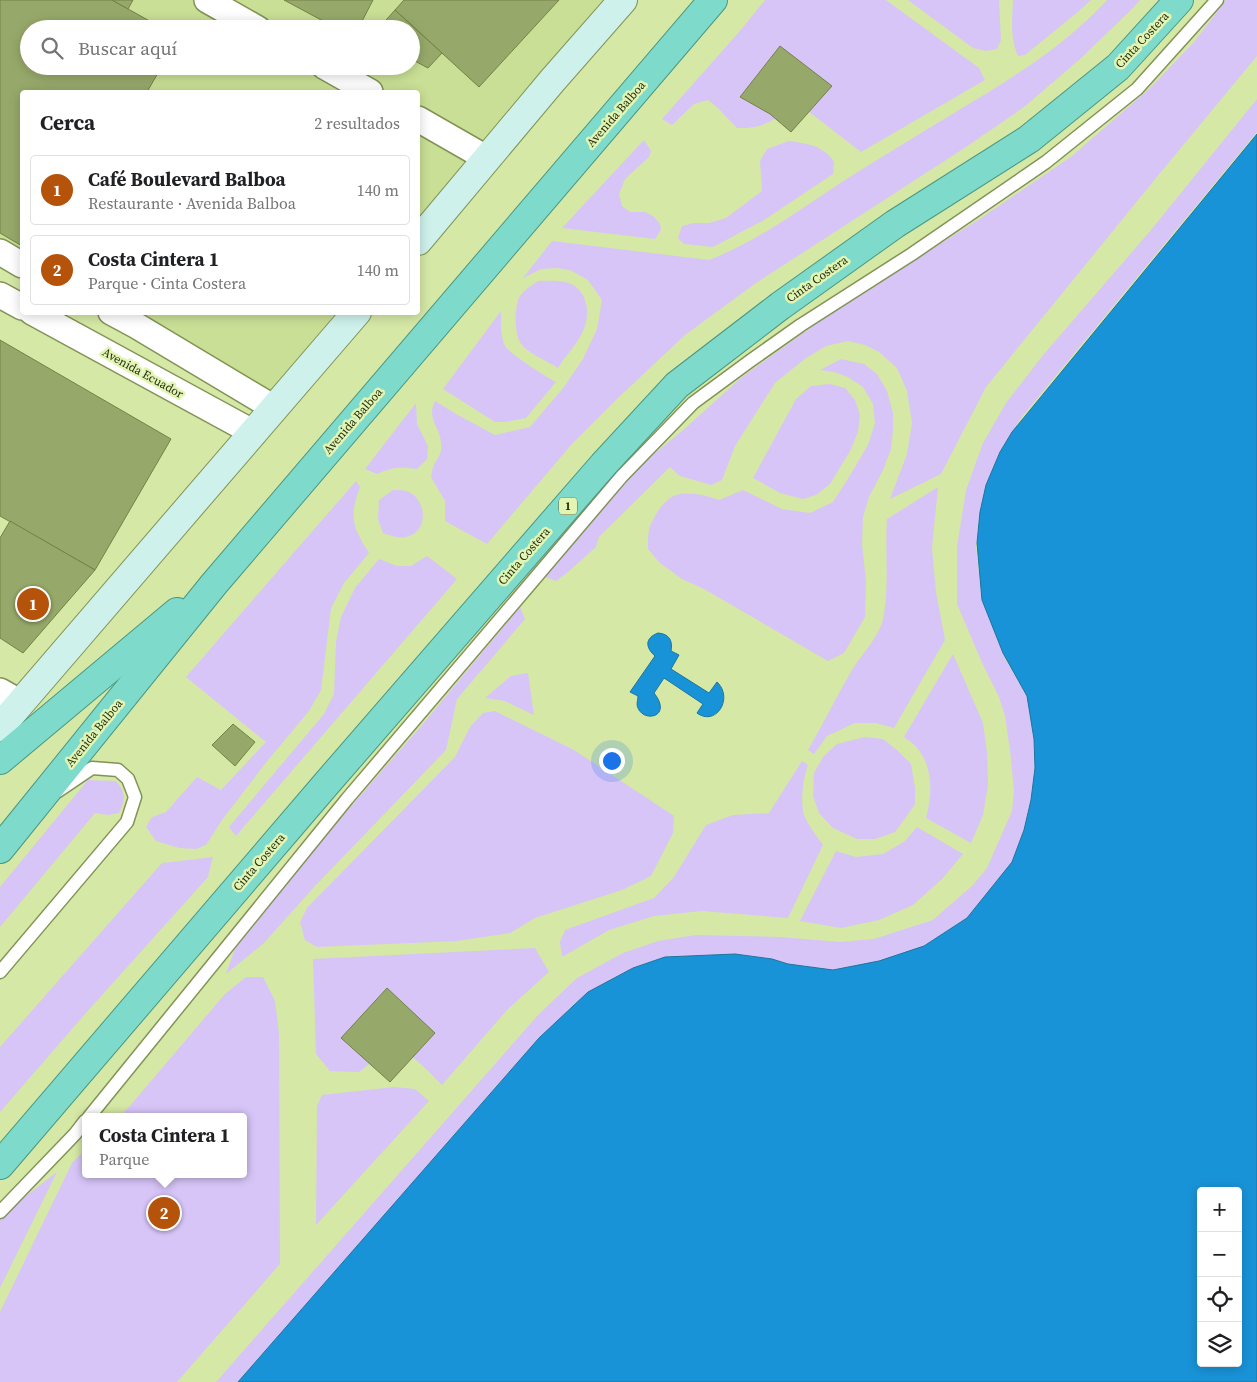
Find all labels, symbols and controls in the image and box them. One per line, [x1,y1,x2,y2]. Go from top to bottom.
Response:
street label: Cinta Costera [1112,8,1173,72]
search box [20,20,420,75]
icon: search [38,34,66,62]
text: Buscar aquí [78,35,177,61]
street label: Avenida Balboa [583,77,650,150]
text: Cerca [40,108,95,137]
text: 2 resultados [314,112,400,134]
text: Café Boulevard Balboa [88,166,286,192]
text: 1 [53,179,61,201]
text: 140 m [357,179,399,201]
text: Restaurante · Avenida Balboa [88,192,296,214]
text: Costa Cintera 1 [88,246,219,272]
street label: Cinta Costera [783,251,852,306]
text: 2 [53,259,61,281]
text: 140 m [357,259,399,281]
text: Parque · Cinta Costera [88,272,246,294]
street label: Avenida Ecuador [100,344,186,402]
street label: Avenida Balboa [320,384,387,457]
road number: 1 [559,498,577,514]
street label: Cinta Costera [494,523,554,588]
pin: 1 [17,585,49,623]
street label: Avenida Balboa [62,695,127,770]
your location [599,748,625,774]
street label: Cinta Costera [229,829,289,894]
popup [82,1113,247,1178]
text: Costa Cintera 1 [99,1122,230,1148]
text: Parque [99,1148,149,1170]
map controls [1197,1187,1242,1367]
button: + [1197,1187,1242,1232]
pin: 2 [148,1194,180,1232]
button: − [1197,1232,1242,1277]
button: locate [1197,1277,1242,1322]
button: layers [1197,1322,1242,1367]

